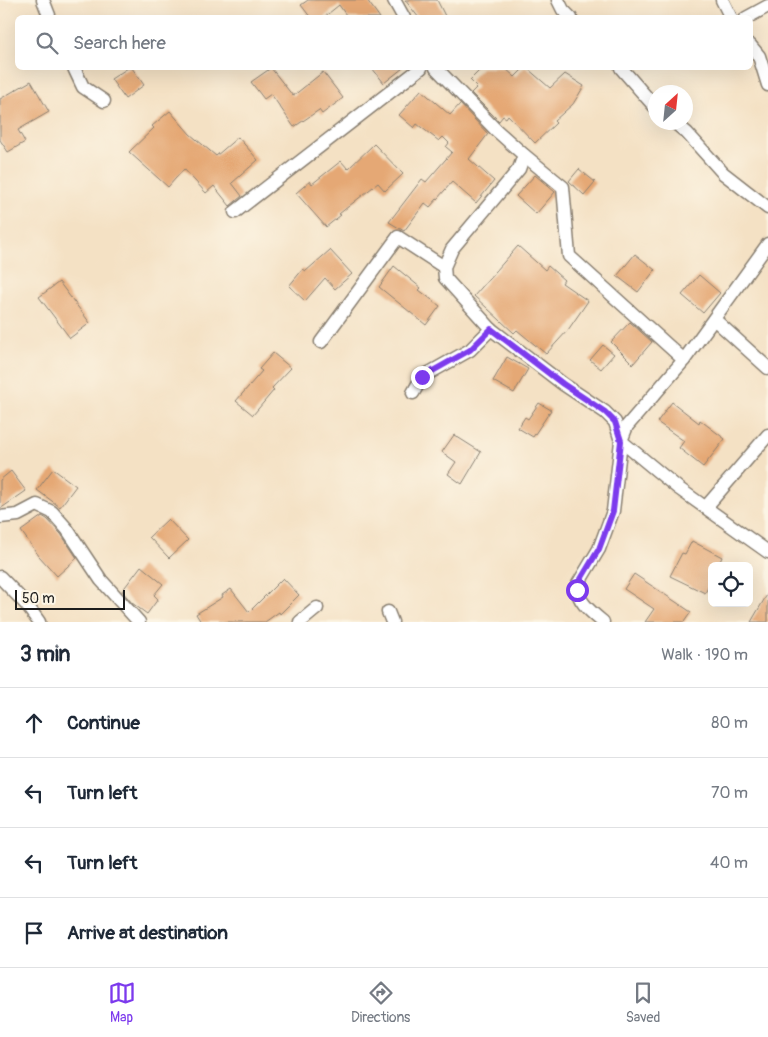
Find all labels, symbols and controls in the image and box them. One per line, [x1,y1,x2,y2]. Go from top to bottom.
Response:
search box [15,15,753,70]
icon: search [33,29,61,57]
text: Search here [73,31,166,55]
north arrow [648,85,693,130]
route end [411,366,434,389]
map controls [708,562,753,607]
button: locate [708,562,753,607]
route start [566,579,589,602]
scale bar [15,587,125,610]
text: 50 m [22,590,55,607]
text: 3 min [20,641,70,668]
text: Walk · 190 m [661,645,748,665]
icon: ahead [20,709,48,737]
text: Continue [67,711,140,735]
text: 80 m [711,713,748,733]
icon: left [20,779,48,807]
text: Turn left [67,781,137,805]
text: 70 m [711,783,748,803]
icon: left [20,849,48,877]
text: Turn left [67,851,137,875]
text: 40 m [710,853,748,873]
icon: arrive [20,919,48,947]
text: Arrive at destination [67,921,228,945]
tab: Map [108,979,136,1026]
tab: Directions [351,979,410,1026]
tab: Saved [626,979,660,1026]

